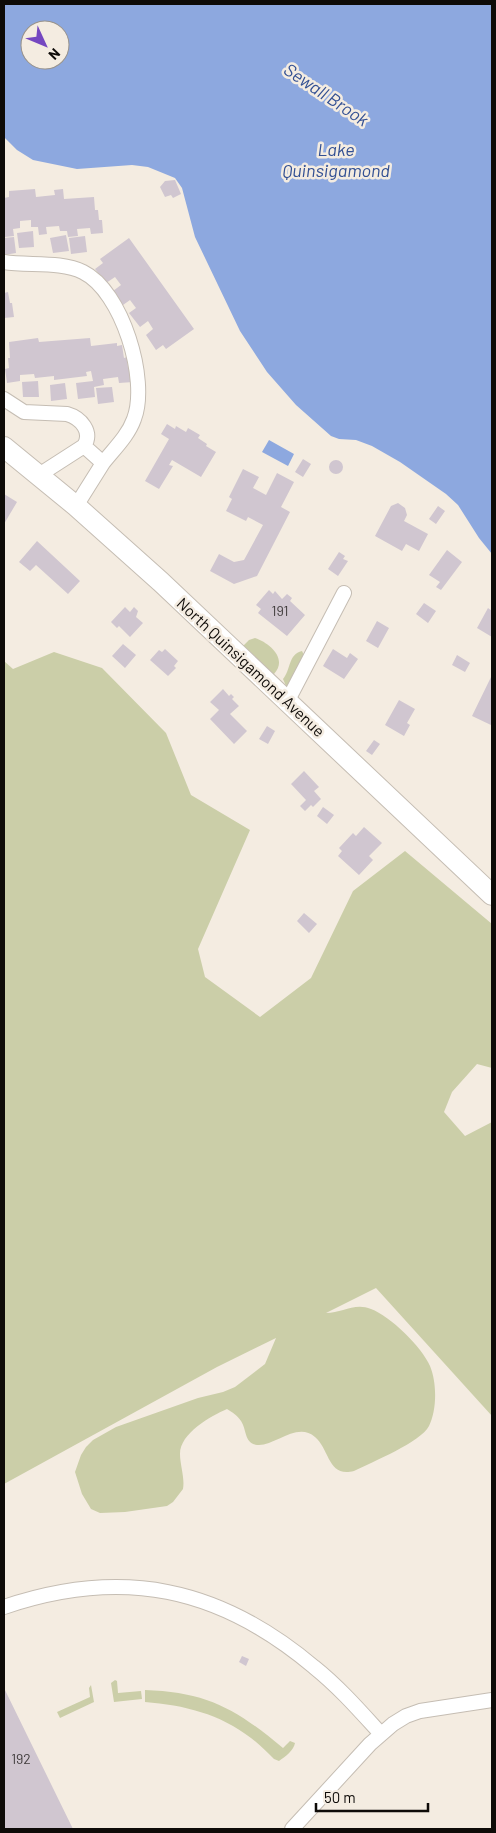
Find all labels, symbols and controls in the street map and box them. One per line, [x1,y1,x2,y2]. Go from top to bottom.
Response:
north arrow [20,20,70,70]
text: N [45,45,64,64]
water label: Sewall Brook [280,58,373,131]
water label: Lake Quinsigamond [282,138,390,181]
street label: North Quinsigamond Avenue [173,593,329,740]
house number: 191 [272,602,288,619]
house number: 192 [11,1750,31,1767]
scale bar [316,1780,428,1812]
text: 50 m [324,1788,356,1806]

